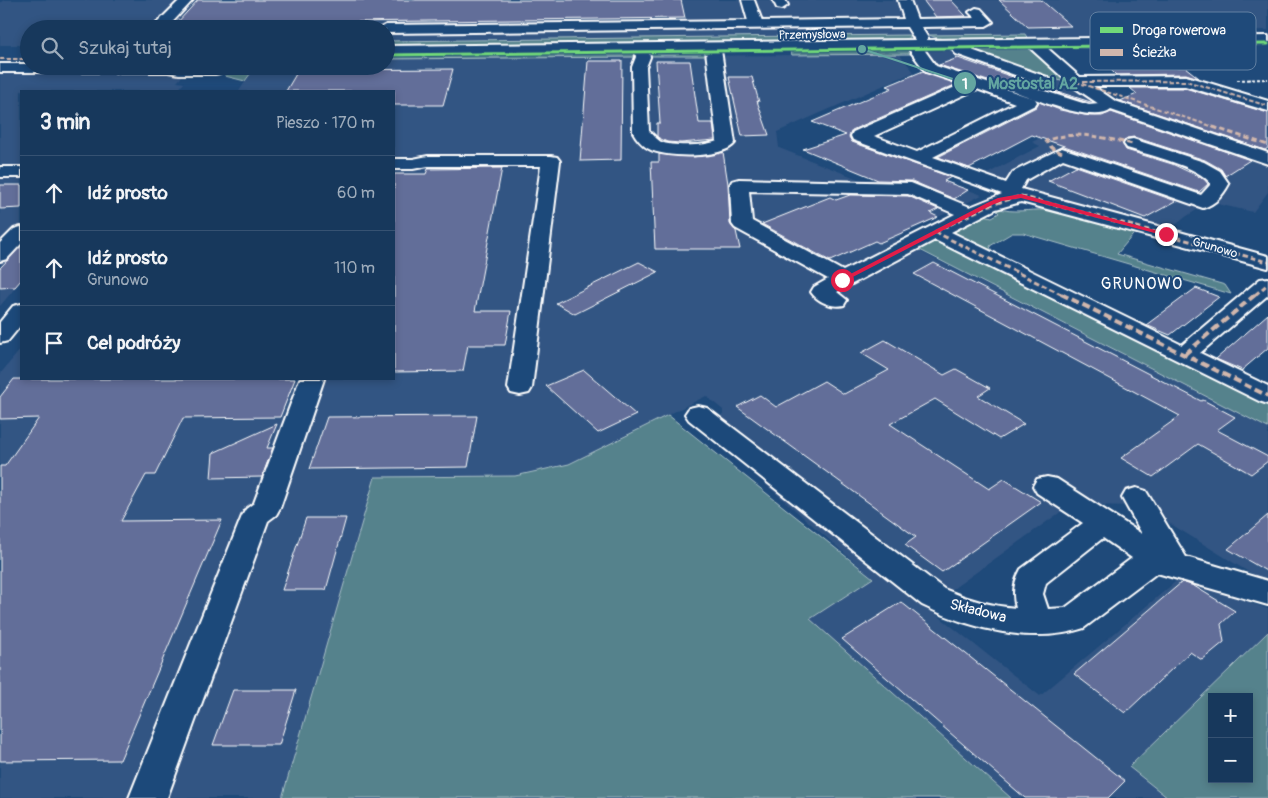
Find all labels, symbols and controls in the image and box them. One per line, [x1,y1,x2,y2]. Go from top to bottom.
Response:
legend [1090,12,1256,70]
search box [20,20,395,75]
text: Droga rowerowa [1132,22,1226,39]
street label: Przemysłowa [778,27,846,43]
icon: search [38,34,66,62]
text: Szukaj tutaj [78,36,172,60]
text: Ścieżka [1132,43,1176,61]
callout: Mostostal A2 [953,68,1088,99]
text: Mostostal A2 [988,74,1078,94]
text: 1 [962,75,968,94]
text: 3 min [40,109,90,136]
text: Pieszo · 170 m [276,113,375,133]
icon: ahead [40,179,68,207]
text: Idź prosto [87,181,168,205]
text: 60 m [337,183,375,203]
route end [1155,223,1178,246]
street label: Grunowo [1191,234,1240,262]
text: Idź prosto [87,246,168,270]
icon: ahead [40,254,68,282]
text: 110 m [334,258,375,278]
route start [831,269,854,292]
text: Grunowo [87,270,149,290]
district label: GRUNOWO [1101,274,1183,294]
icon: arrive [40,329,68,357]
text: Cel podróży [87,331,180,355]
street label: Składowa [948,595,1008,627]
map controls [1208,693,1253,783]
button: + [1208,693,1253,738]
button: − [1208,738,1253,783]

